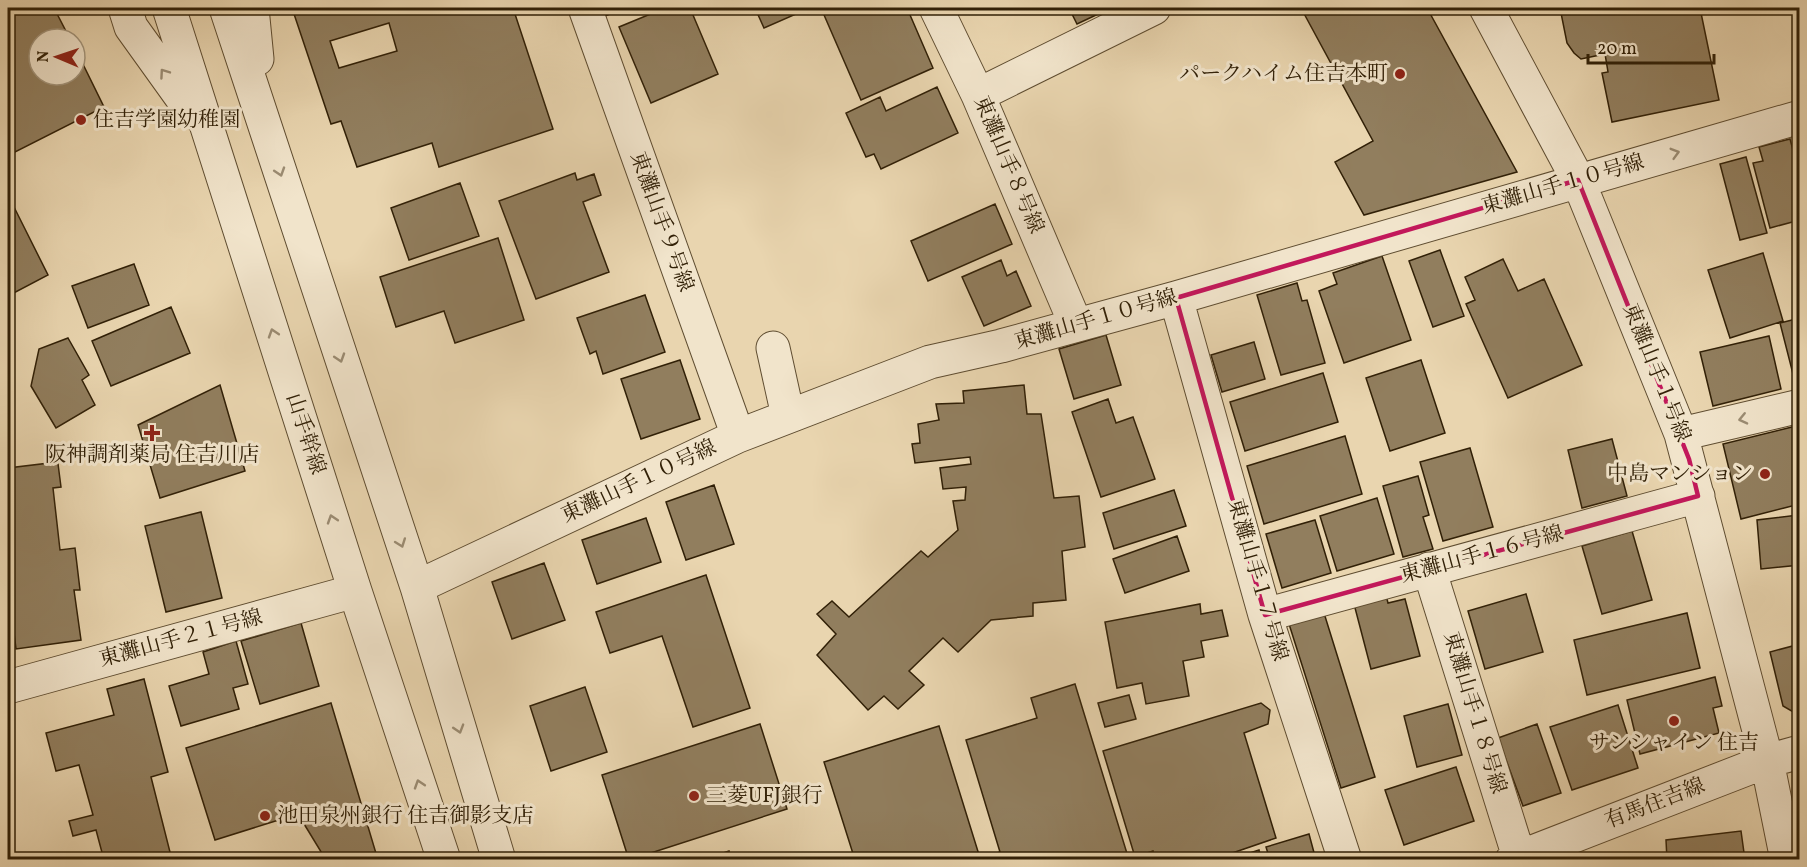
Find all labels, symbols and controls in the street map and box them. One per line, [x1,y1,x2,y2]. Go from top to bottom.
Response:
north arrow [27,27,87,87]
scale bar [1588,27,1714,65]
text: 20 m [1597,37,1637,62]
text: N [33,50,55,63]
place label: パークハイム住吉本町 [1179,60,1388,89]
marker: パークハイム住吉本町 [1393,67,1407,81]
one-way arrow [161,69,172,80]
street label: 東灘山手８号線 [966,92,1050,238]
place label: 住吉学園幼稚園 [93,106,240,135]
marker: 住吉学園幼稚園 [74,113,88,127]
one-way arrow [1669,147,1679,160]
street label: 東灘山手９号線 [622,148,700,296]
street label: 東灘山手１０号線 [1478,148,1648,222]
one-way arrow [273,166,285,177]
street label: 東灘山手１０号線 [1011,283,1181,357]
street label: 東灘山手１号線 [1615,299,1697,447]
one-way arrow [267,328,280,339]
one-way arrow [333,352,346,363]
street label: 山手幹線 [278,390,332,478]
one-way arrow [1738,412,1748,425]
marker: 阪神調剤薬局 住吉川店 [145,426,159,440]
street label: 東灘山手１０号線 [557,433,721,531]
place label: 阪神調剤薬局 住吉川店 [45,441,259,470]
place label: 中島マンション [1607,460,1753,489]
marker: 中島マンション [1758,467,1772,481]
street label: 東灘山手１７号線 [1220,495,1294,665]
one-way arrow [326,514,339,525]
street label: 東灘山手１６号線 [1397,519,1567,591]
one-way arrow [394,537,406,548]
street label: 東灘山手２１号線 [96,603,266,675]
street label: 東灘山手１８号線 [1436,628,1512,798]
marker: サンシャイン 住吉 [1667,714,1681,728]
one-way arrow [452,723,465,734]
place label: サンシャイン 住吉 [1589,729,1759,758]
street label: 有馬住吉線 [1601,772,1709,836]
one-way arrow [414,779,426,790]
place label: 三菱UFJ銀行 [706,782,823,811]
marker: 三菱UFJ銀行 [687,789,701,803]
place label: 池田泉州銀行 住吉御影支店 [277,802,533,831]
marker: 池田泉州銀行 住吉御影支店 [258,809,272,823]

